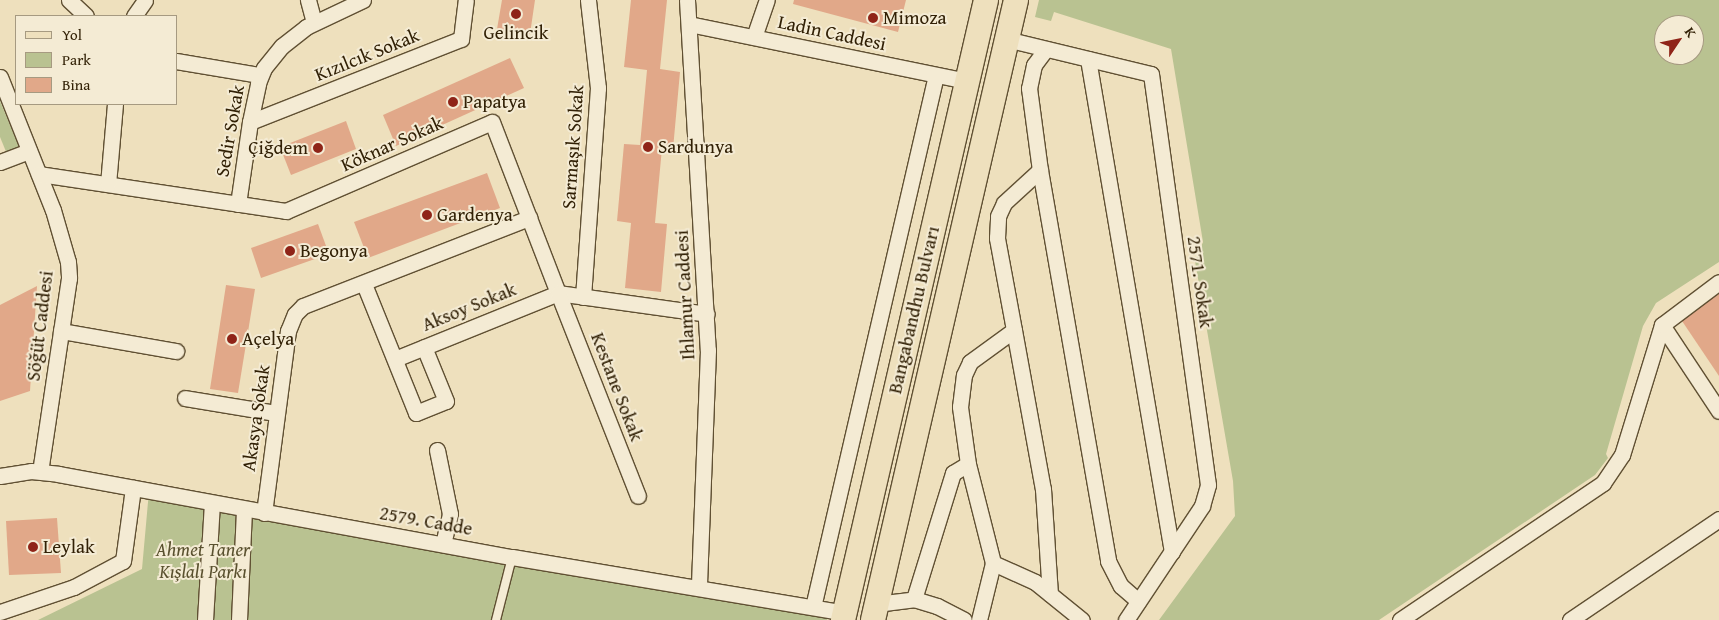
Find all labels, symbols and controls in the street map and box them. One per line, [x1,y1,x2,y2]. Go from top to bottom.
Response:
place label: Mimoza [883,7,946,29]
marker: Gelincik [510,8,522,20]
street label: Ladin Caddesi [776,10,888,56]
marker: Mimoza [867,12,879,24]
legend [15,15,178,105]
north arrow [1654,15,1704,65]
place label: Gelincik [484,22,548,44]
text: K [1680,23,1701,41]
text: Yol [62,24,82,45]
street label: Kızılcık Sokak [312,24,422,86]
text: Park [62,49,91,70]
text: Bina [62,74,90,95]
street label: Sedir Sokak [211,83,249,179]
street label: Sarmaşık Sokak [557,84,589,210]
place label: Papatya [463,91,526,113]
marker: Papatya [447,96,459,108]
street label: Köknar Sokak [337,111,447,177]
place label: Sardunya [658,136,733,158]
place label: Çiğdem [248,137,308,159]
marker: Sardunya [642,141,654,153]
marker: Çiğdem [312,142,324,154]
place label: Gardenya [437,204,513,226]
marker: Gardenya [421,209,433,221]
street label: Bangabandhu Bulvarı [884,224,944,396]
street label: Ihlamur Caddesi [670,229,700,361]
street label: 2571. Sokak [1182,235,1218,329]
place label: Begonya [300,240,368,262]
marker: Begonya [284,245,296,257]
street label: Söğüt Caddesi [22,270,58,382]
street label: Aksoy Sokak [419,278,519,336]
place label: Açelya [242,328,294,350]
street label: Kestane Sokak [586,330,648,444]
marker: Açelya [226,333,238,345]
street label: Akasya Sokak [237,363,275,473]
street label: 2579. Cadde [378,502,474,540]
place label: Leylak [43,536,95,558]
park label: Ahmet Taner Kışlalı Parkı [156,539,250,583]
marker: Leylak [27,541,39,553]

